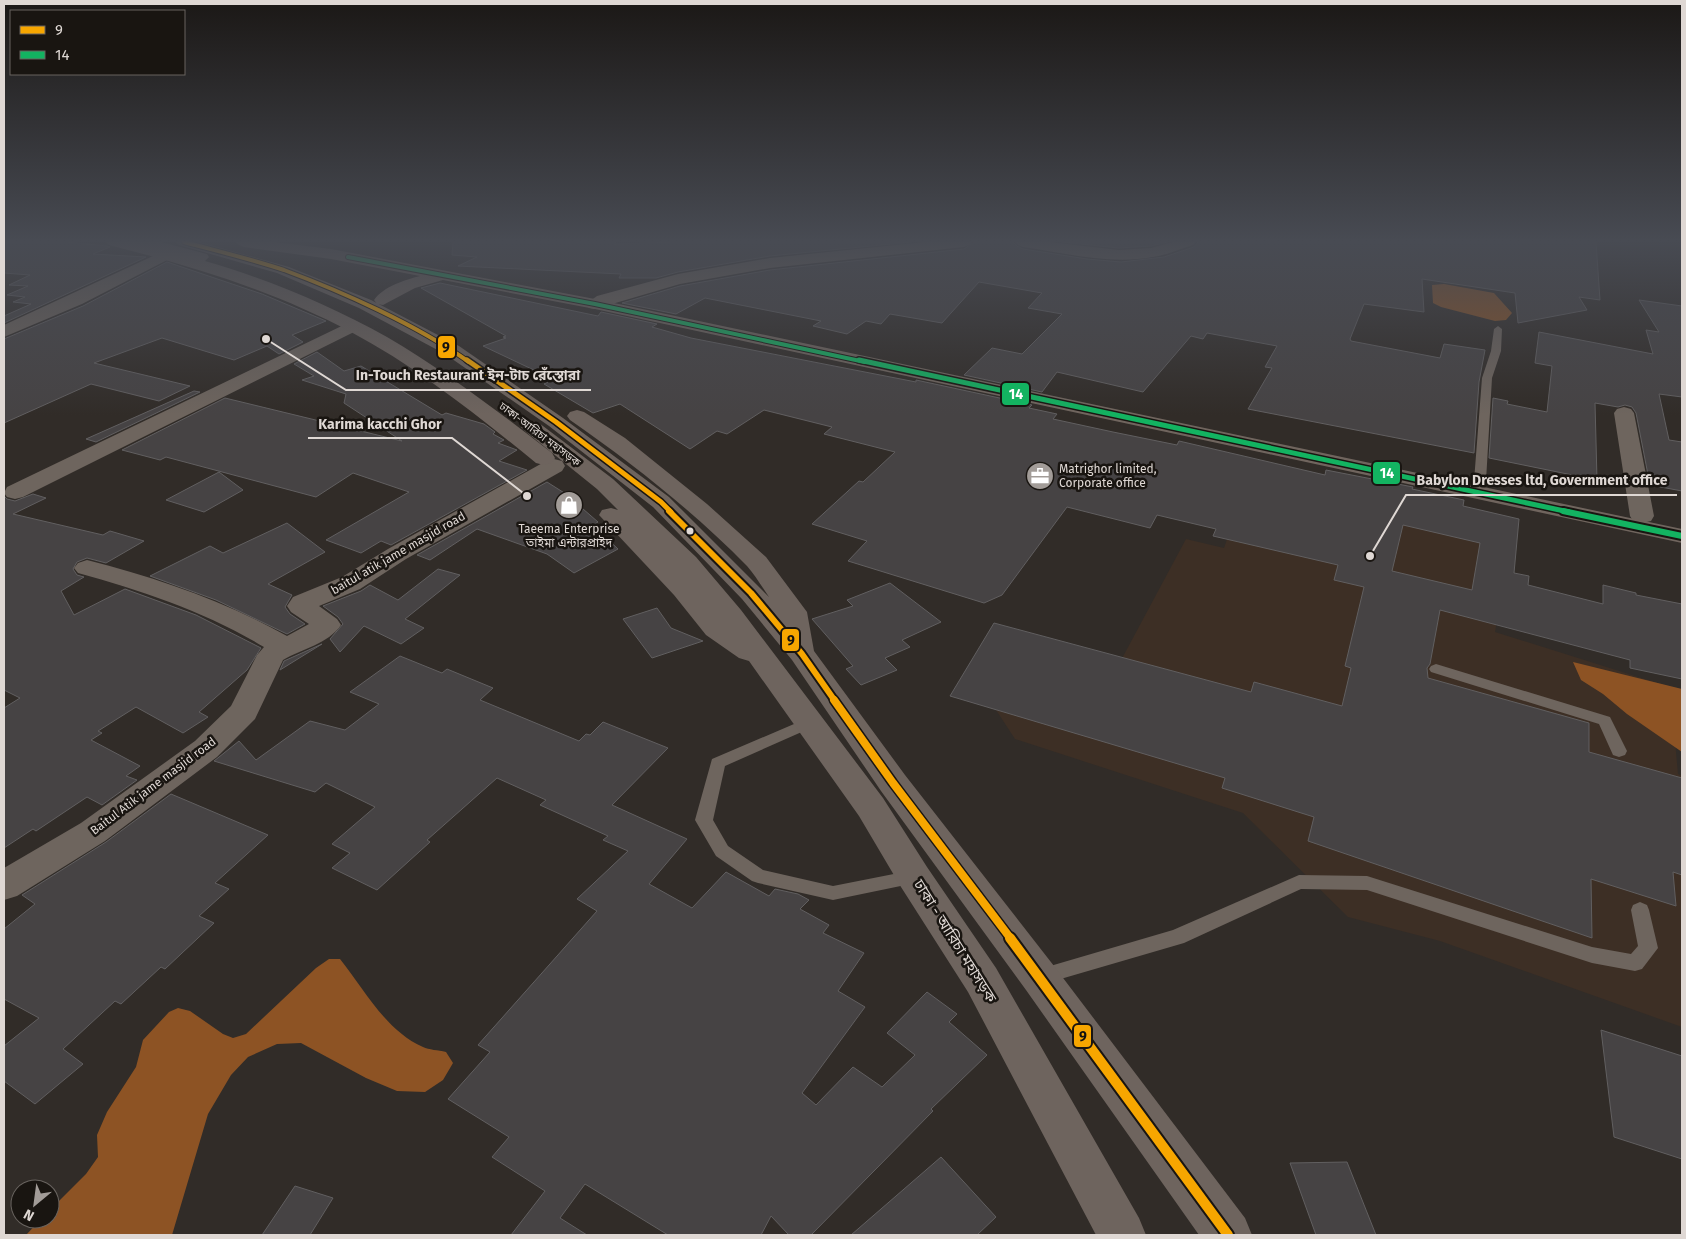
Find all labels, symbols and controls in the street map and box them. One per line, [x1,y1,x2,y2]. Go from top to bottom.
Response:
legend [10,10,185,75]
text: 9 [55,21,63,39]
text: 14 [55,46,69,64]
line badge: 9 [437,335,456,359]
text: 9 [442,339,450,356]
callout: In-Touch Restaurant ইন-টাচ রেঁস্তোরা [346,361,591,390]
text: In-Touch Restaurant ইন-টাচ রেঁস্তোরা [356,366,581,384]
line badge: 14 [1001,382,1030,406]
text: 14 [1009,386,1023,403]
street label: ঢাকা-আরিচা মহাসড়ক [496,399,583,469]
callout: Karima kacchi Ghor [308,409,452,438]
text: Karima kacchi Ghor [318,416,442,433]
office icon: Matrighor limited, Corporate office [1025,461,1055,491]
line badge: 14 [1372,461,1401,485]
place label: Matrighor limited, Corporate office [1059,462,1157,490]
text: 14 [1380,465,1394,482]
callout: Babylon Dresses ltd, Government office [1406,466,1677,495]
text: Babylon Dresses ltd, Government office [1417,472,1668,489]
shop icon: Taeema Enterprise তাইমা এন্টারপ্রাইদ [554,490,584,520]
street label: baitul atik jame masjid road [328,509,468,597]
place label: Taeema Enterprise তাইমা এন্টারপ্রাইদ [518,522,620,550]
unlabelled marker [685,526,695,536]
line badge: 9 [781,628,800,652]
text: 9 [787,632,795,649]
street label: Baitul Atik jame masjid road [88,734,218,838]
street label: ঢাকা - আরিচা মহাসড়ক [909,875,1001,1007]
line badge: 9 [1073,1024,1092,1048]
text: 9 [1079,1028,1087,1045]
north arrow [10,1179,60,1229]
text: N [21,1205,37,1225]

